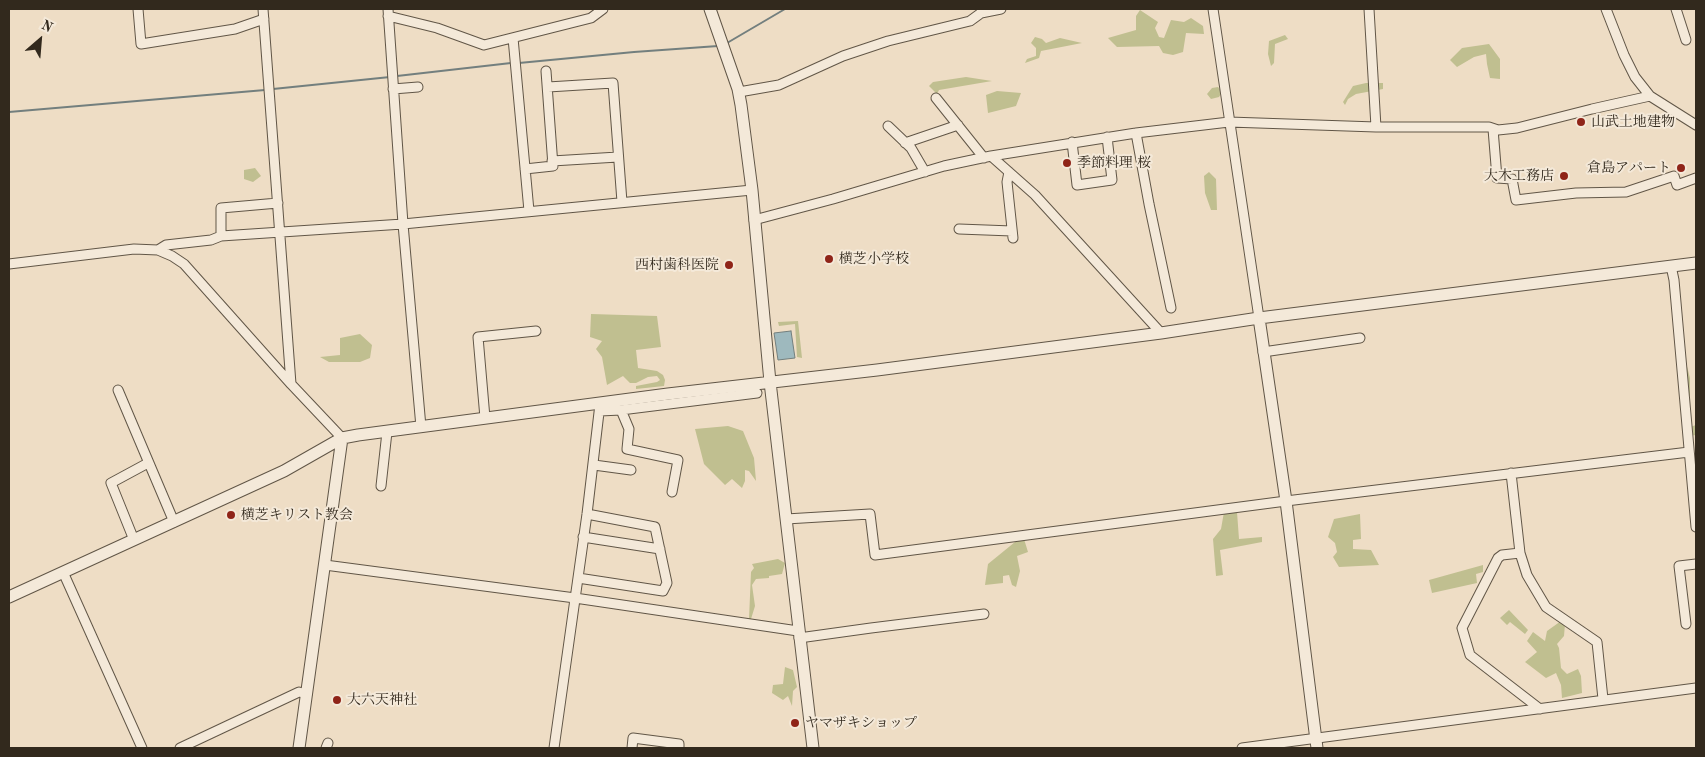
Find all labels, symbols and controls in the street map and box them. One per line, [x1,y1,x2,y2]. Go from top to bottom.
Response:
north arrow [15,15,65,65]
text: N [39,18,55,35]
place label: 山武土地建物 [1591,114,1675,130]
marker: 山武土地建物 [1575,116,1587,128]
place label: 季節料理 桜 [1077,155,1151,171]
marker: 季節料理 桜 [1061,157,1073,169]
place label: 倉島アパート [1587,160,1671,176]
marker: 倉島アパート [1675,162,1687,174]
place label: 大木工務店 [1484,168,1554,184]
marker: 大木工務店 [1558,170,1570,182]
place label: 横芝小学校 [839,251,909,267]
marker: 横芝小学校 [823,253,835,265]
place label: 西村歯科医院 [635,257,719,273]
marker: 西村歯科医院 [723,259,735,271]
place label: 横芝キリスト教会 [241,507,353,523]
marker: 横芝キリスト教会 [225,509,237,521]
place label: 大六天神社 [347,692,417,708]
marker: 大六天神社 [331,694,343,706]
place label: ヤマザキショップ [805,715,917,731]
marker: ヤマザキショップ [789,717,801,729]

